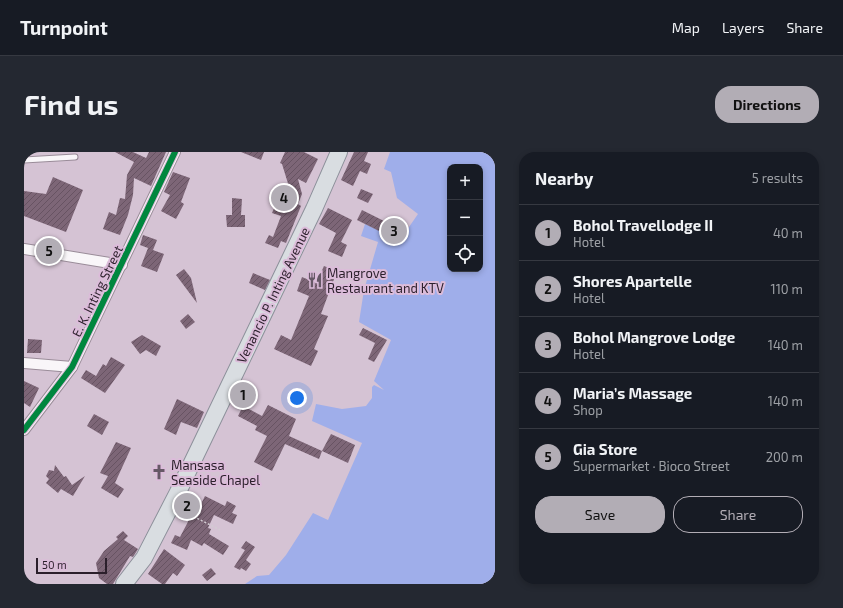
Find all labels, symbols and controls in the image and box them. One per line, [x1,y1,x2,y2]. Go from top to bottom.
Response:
text: Turnpoint [20,16,108,39]
text: Map [672,19,700,36]
text: Layers [722,19,764,36]
text: Share [786,19,823,36]
button: Directions [715,86,819,123]
text: Find us [24,87,118,121]
map controls [447,164,483,272]
button: + [447,164,483,200]
text: Nearby [535,168,593,188]
text: 5 results [752,170,803,186]
pin: 4 [271,183,297,213]
button: − [447,200,483,236]
pin: 3 [381,216,407,246]
text: Bohol Travellodge II [573,216,713,234]
street label: Venancio P. Inting Avenue [233,224,313,366]
text: 1 [545,225,551,241]
text: 40 m [773,225,803,241]
text: Hotel [573,234,605,250]
pin: 5 [36,236,62,266]
button: locate [447,236,483,272]
street label: E. K. Inting Street [68,243,126,339]
place label: Mangrove Restaurant and KTV [327,265,444,296]
restaurant icon: Mangrove Restaurant and KTV [306,271,324,289]
text: Shores Apartelle [573,272,692,290]
text: 2 [544,281,552,297]
text: 110 m [771,281,803,297]
text: Hotel [573,290,605,306]
text: Bohol Mangrove Lodge [573,328,735,346]
text: 3 [544,337,552,353]
text: 140 m [768,337,803,353]
text: Hotel [573,346,605,362]
pin: 1 [230,380,256,410]
text: Maria’s Massage [573,384,692,402]
your location [287,388,307,408]
text: 4 [544,393,552,409]
text: 140 m [768,393,803,409]
text: Shop [573,402,603,418]
text: Gia Store [573,440,637,458]
text: 5 [544,449,552,465]
text: 200 m [766,449,803,465]
place label: Mansasa Seaside Chapel [171,457,260,488]
text: Supermarket · Bioco Street [573,458,730,474]
church icon: Mansasa Seaside Chapel [150,463,168,481]
pin: 2 [174,491,200,521]
button: Save [535,496,665,533]
button: Share [673,496,803,533]
scale bar [36,556,107,575]
text: 50 m [42,558,67,571]

